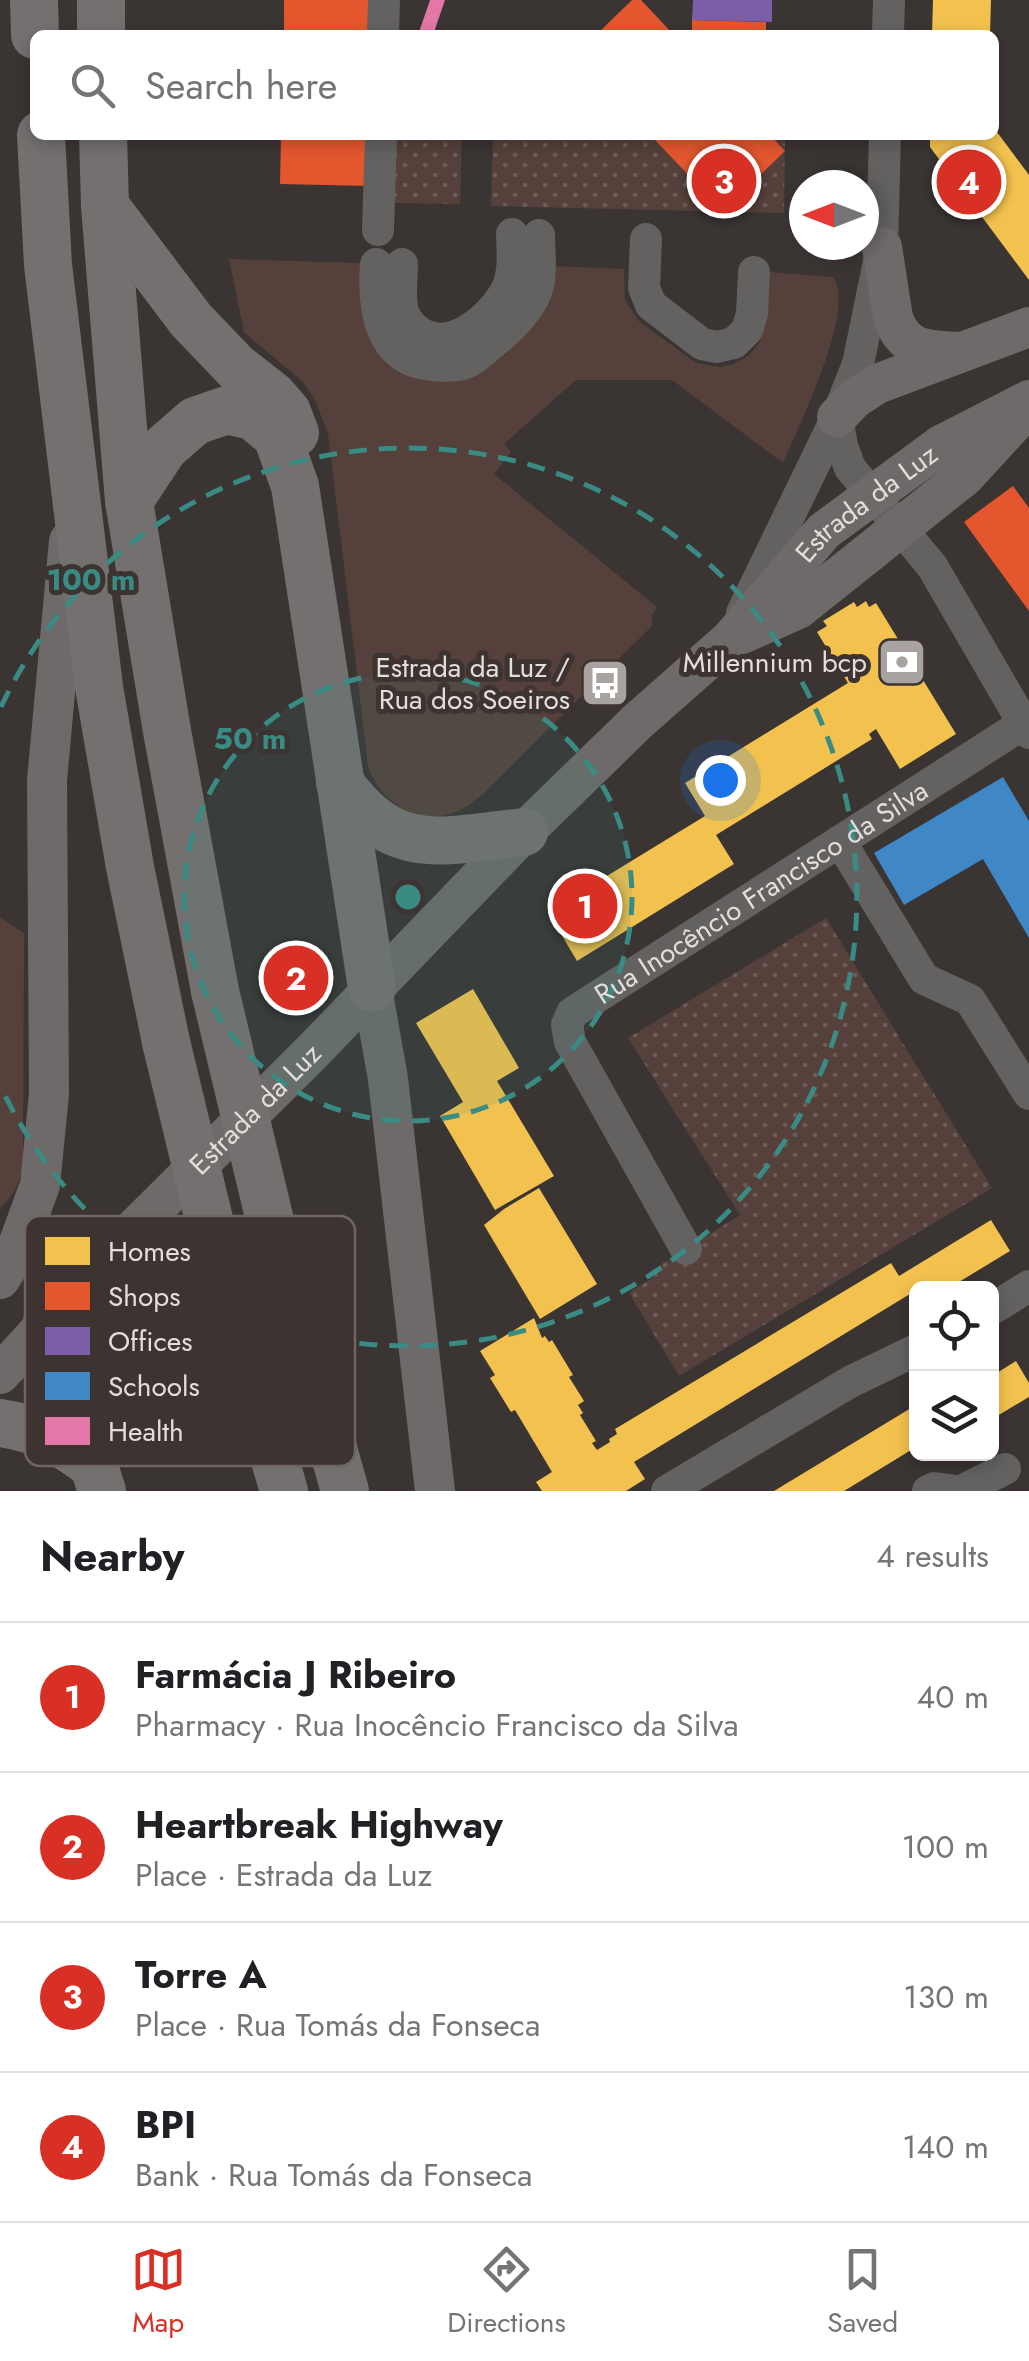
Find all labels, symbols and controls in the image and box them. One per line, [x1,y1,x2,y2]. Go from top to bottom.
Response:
search box [30,30,999,140]
icon: search [65,58,120,113]
text: Search here [145,58,337,113]
pin: 3 [692,144,756,218]
pin: 4 [936,144,1002,220]
north arrow [789,170,879,260]
street label: Estrada da Luz [785,434,946,571]
text: 100 m [47,558,135,601]
bank icon: Millennium bcp [876,636,928,688]
place label: Millennium bcp [683,642,867,683]
place label: Estrada da Luz / Rua dos Soeiros [375,647,570,720]
bus stop icon: Estrada da Luz / Rua dos Soeiros [579,657,631,709]
text: 50 m [214,717,286,760]
your location [695,755,746,806]
street label: Rua Inocêncio Francisco da Silva [586,770,936,1014]
pin: 1 [552,868,618,944]
centre of rings [390,879,426,915]
pin: 2 [264,940,328,1016]
street label: Estrada da Luz [180,1034,330,1184]
legend [25,1216,355,1466]
text: Homes [108,1231,191,1272]
text: Shops [108,1276,181,1317]
map controls [909,1281,999,1461]
button: locate [909,1281,999,1371]
text: Offices [108,1321,193,1362]
text: Schools [108,1366,200,1407]
button: layers [909,1371,999,1461]
text: Health [108,1411,184,1452]
text: Nearby [40,1526,184,1587]
text: 4 results [876,1533,989,1579]
text: Farmácia J Ribeiro [135,1647,456,1702]
text: 1 [64,1674,81,1720]
text: 40 m [917,1674,989,1720]
text: Pharmacy · Rua Inocêncio Francisco da Silva [135,1702,739,1748]
text: Heartbreak Highway [135,1797,503,1852]
text: 2 [62,1824,83,1870]
text: 100 m [902,1824,989,1870]
text: Place · Estrada da Luz [135,1852,432,1898]
text: Torre A [135,1947,267,2002]
text: 3 [63,1974,82,2020]
text: 130 m [903,1974,989,2020]
text: Place · Rua Tomás da Fonseca [135,2002,540,2048]
text: BPI [135,2097,196,2152]
text: 4 [61,2124,84,2170]
text: 140 m [902,2124,989,2170]
text: Bank · Rua Tomás da Fonseca [135,2152,532,2198]
tab: Map [131,2242,186,2343]
tab: Directions [447,2242,566,2343]
tab: Saved [827,2242,898,2343]

